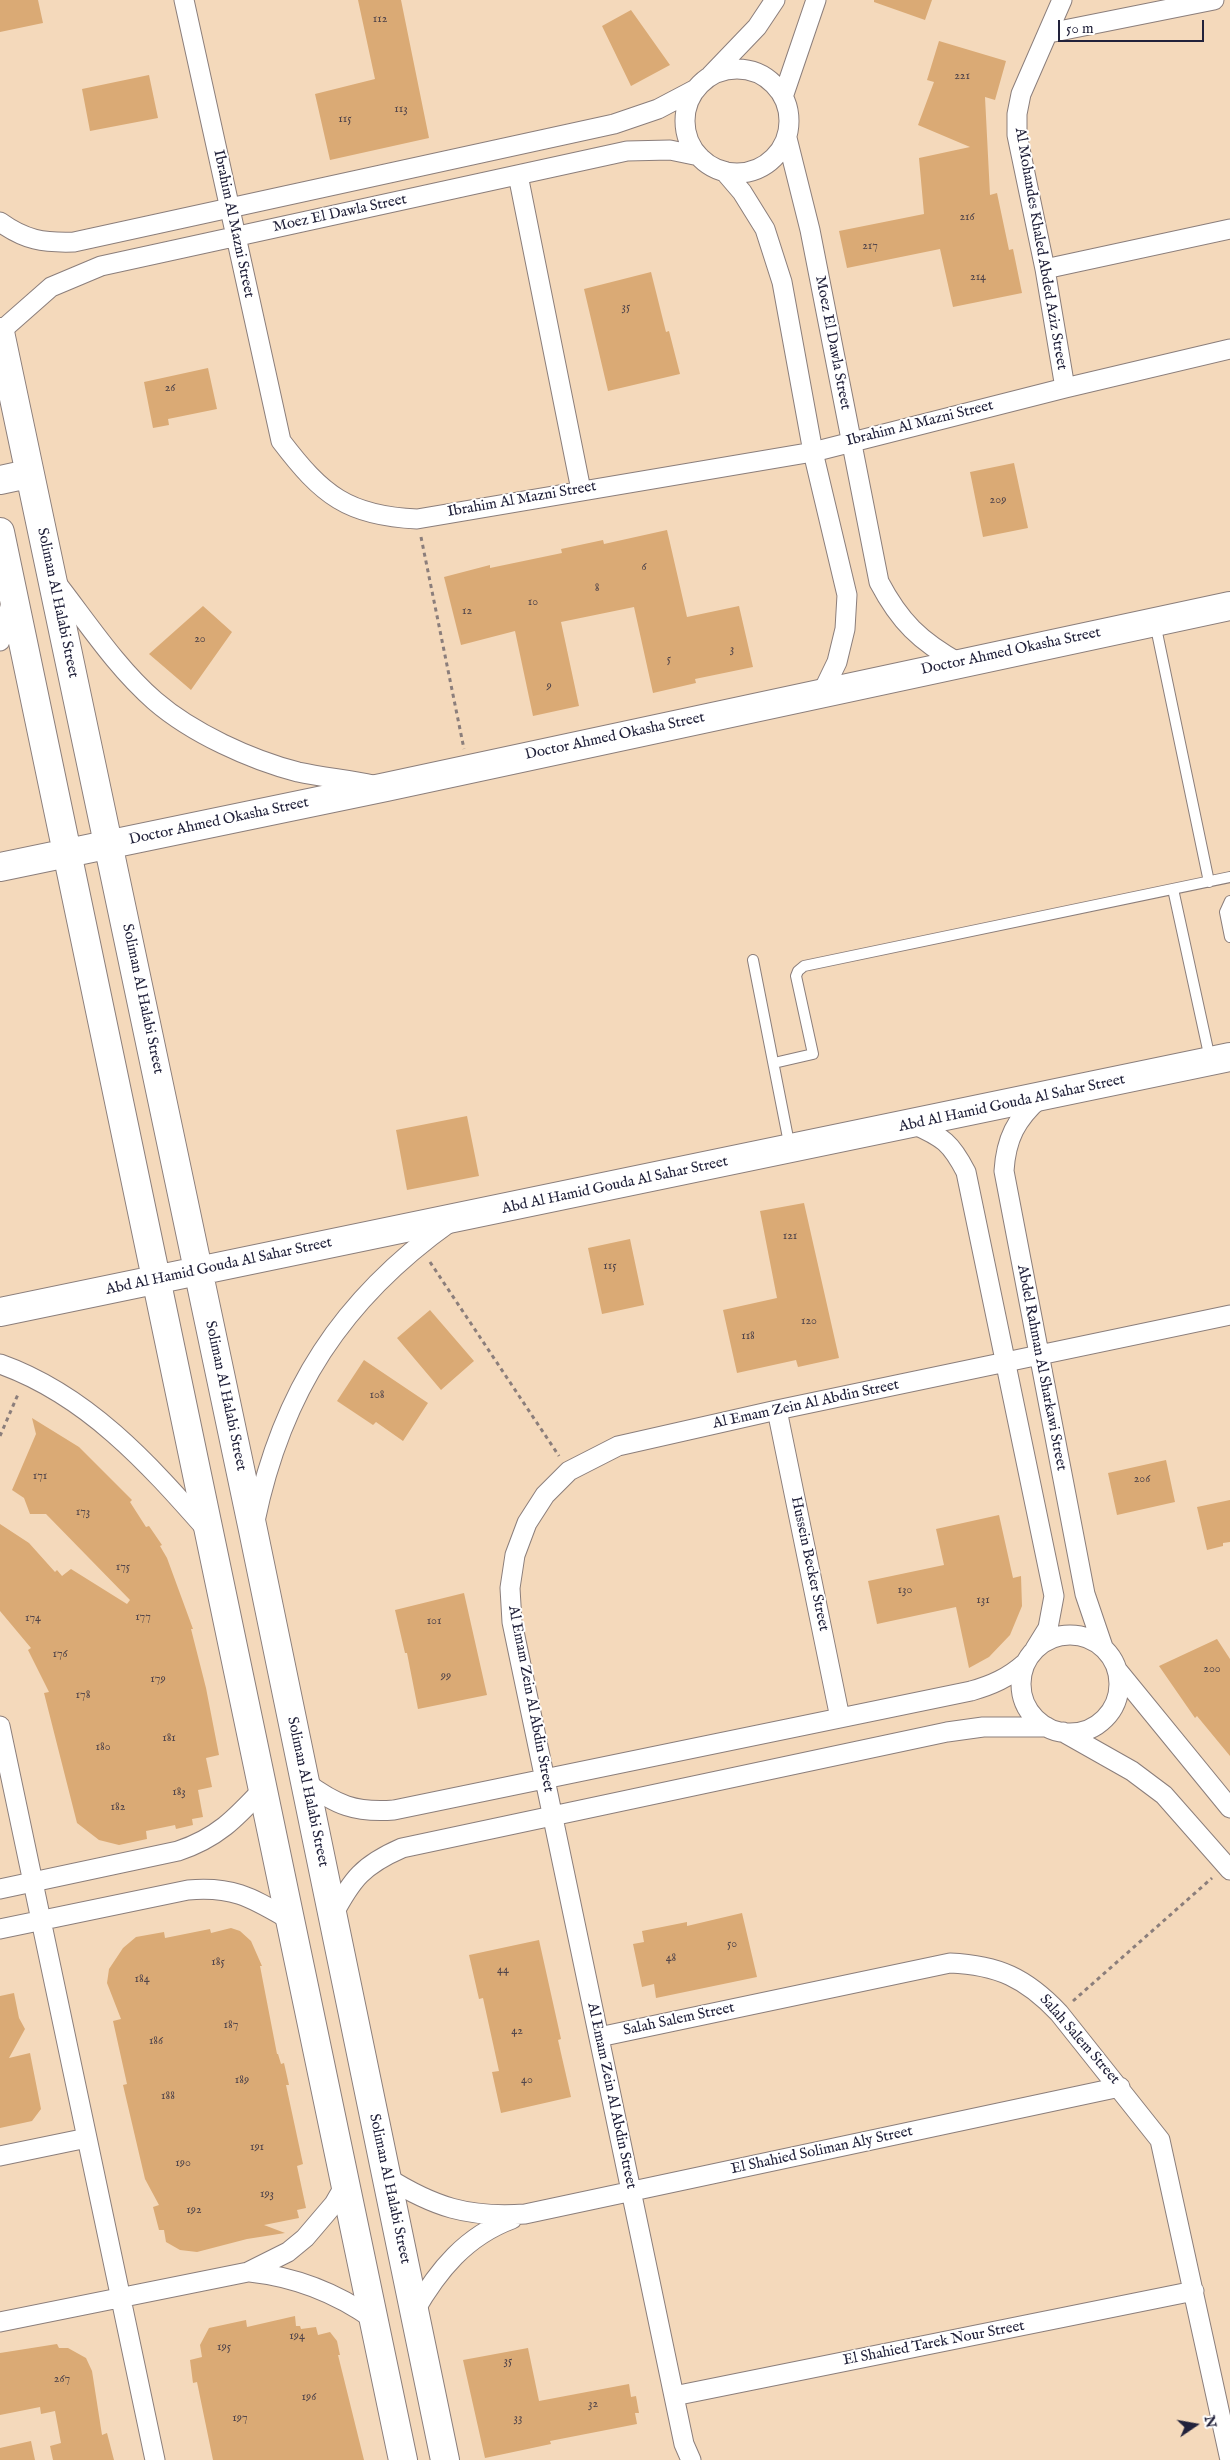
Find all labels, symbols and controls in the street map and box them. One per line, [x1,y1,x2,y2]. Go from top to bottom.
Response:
scale bar [1060,10,1206,42]
house number: 112 [373,13,387,27]
text: 50 m [1066,19,1094,38]
house number: 221 [954,70,970,84]
house number: 113 [394,103,408,117]
house number: 115 [338,113,352,127]
street label: Al Mohandes Khaled Abded Aziz Street [1010,126,1070,372]
street label: Ibrahim Al Mazni Street [209,148,257,300]
street label: Moez El Dawla Street [272,191,408,237]
house number: 216 [959,211,975,225]
house number: 217 [862,240,878,254]
house number: 214 [970,271,986,285]
street label: Moez El Dawla Street [810,274,854,412]
house number: 35 [622,301,630,315]
house number: 26 [165,382,175,396]
street label: Ibrahim Al Mazni Street [845,397,995,451]
street label: Ibrahim Al Mazni Street [446,478,598,522]
house number: 209 [990,494,1006,508]
street label: Soliman Al Halabi Street [32,526,82,680]
house number: 6 [641,561,647,575]
house number: 8 [595,582,599,596]
house number: 10 [528,596,538,610]
house number: 12 [462,605,472,619]
street label: Doctor Ahmed Okasha Street [919,624,1103,680]
house number: 20 [194,633,206,647]
house number: 3 [730,643,734,657]
house number: 5 [667,653,671,667]
house number: 9 [546,680,552,694]
street label: Doctor Ahmed Okasha Street [523,709,707,765]
street label: Doctor Ahmed Okasha Street [127,794,311,850]
street label: Soliman Al Halabi Street [117,922,167,1076]
street label: Abd Al Hamid Gouda Al Sahar Street [897,1071,1127,1137]
street label: Abd Al Hamid Gouda Al Sahar Street [500,1153,730,1219]
house number: 121 [783,1230,797,1244]
street label: Abd Al Hamid Gouda Al Sahar Street [104,1234,334,1300]
house number: 115 [603,1260,617,1274]
street label: Abdel Rahman Al Sharkawi Street [1012,1264,1070,1472]
house number: 120 [801,1315,817,1329]
street label: Soliman Al Halabi Street [200,1319,250,1473]
house number: 118 [741,1330,755,1344]
street label: Al Emam Zein Al Abdin Street [711,1376,901,1434]
house number: 108 [369,1389,385,1403]
house number: 171 [33,1470,47,1484]
house number: 206 [1134,1473,1150,1487]
street label: Hussein Becker Street [786,1495,832,1633]
house number: 173 [76,1506,90,1520]
house number: 175 [116,1561,130,1575]
house number: 130 [898,1584,912,1598]
house number: 131 [976,1594,990,1608]
street label: Al Emam Zein Al Abdin Street [503,1604,557,1794]
house number: 177 [135,1611,151,1625]
house number: 174 [25,1612,41,1626]
house number: 101 [427,1615,441,1629]
house number: 176 [52,1648,68,1662]
house number: 200 [1203,1663,1221,1677]
house number: 99 [441,1670,451,1684]
house number: 179 [150,1673,166,1687]
house number: 178 [76,1689,90,1703]
street label: Soliman Al Halabi Street [282,1715,332,1869]
house number: 181 [162,1732,176,1746]
house number: 180 [95,1741,111,1755]
house number: 183 [172,1786,186,1800]
house number: 182 [111,1801,125,1815]
house number: 50 [727,1938,737,1952]
house number: 48 [666,1952,676,1966]
house number: 185 [211,1956,225,1970]
house number: 44 [497,1964,509,1978]
house number: 184 [134,1973,150,1987]
street label: Salah Salem Street [1035,1991,1123,2089]
street label: Salah Salem Street [622,1999,736,2041]
street label: Al Emam Zein Al Abdin Street [582,2001,640,2191]
house number: 187 [224,2019,238,2033]
house number: 42 [511,2025,523,2039]
house number: 186 [149,2035,163,2049]
house number: 189 [235,2074,249,2088]
house number: 40 [521,2074,533,2088]
house number: 188 [161,2090,175,2104]
street label: Soliman Al Halabi Street [364,2112,414,2266]
street label: El Shahied Soliman Aly Street [730,2123,914,2179]
house number: 191 [250,2141,264,2155]
house number: 190 [175,2157,191,2171]
house number: 193 [260,2188,274,2202]
house number: 192 [186,2204,202,2218]
street label: El Shahied Tarek Nour Street [842,2318,1026,2370]
house number: 194 [289,2330,305,2344]
house number: 195 [217,2341,231,2355]
house number: 35 [504,2355,512,2369]
house number: 267 [54,2373,70,2387]
house number: 196 [302,2391,316,2405]
house number: 32 [588,2398,598,2412]
north arrow [1170,2400,1220,2450]
house number: 197 [232,2412,248,2426]
house number: 33 [514,2412,522,2426]
text: N [1200,2414,1220,2430]

